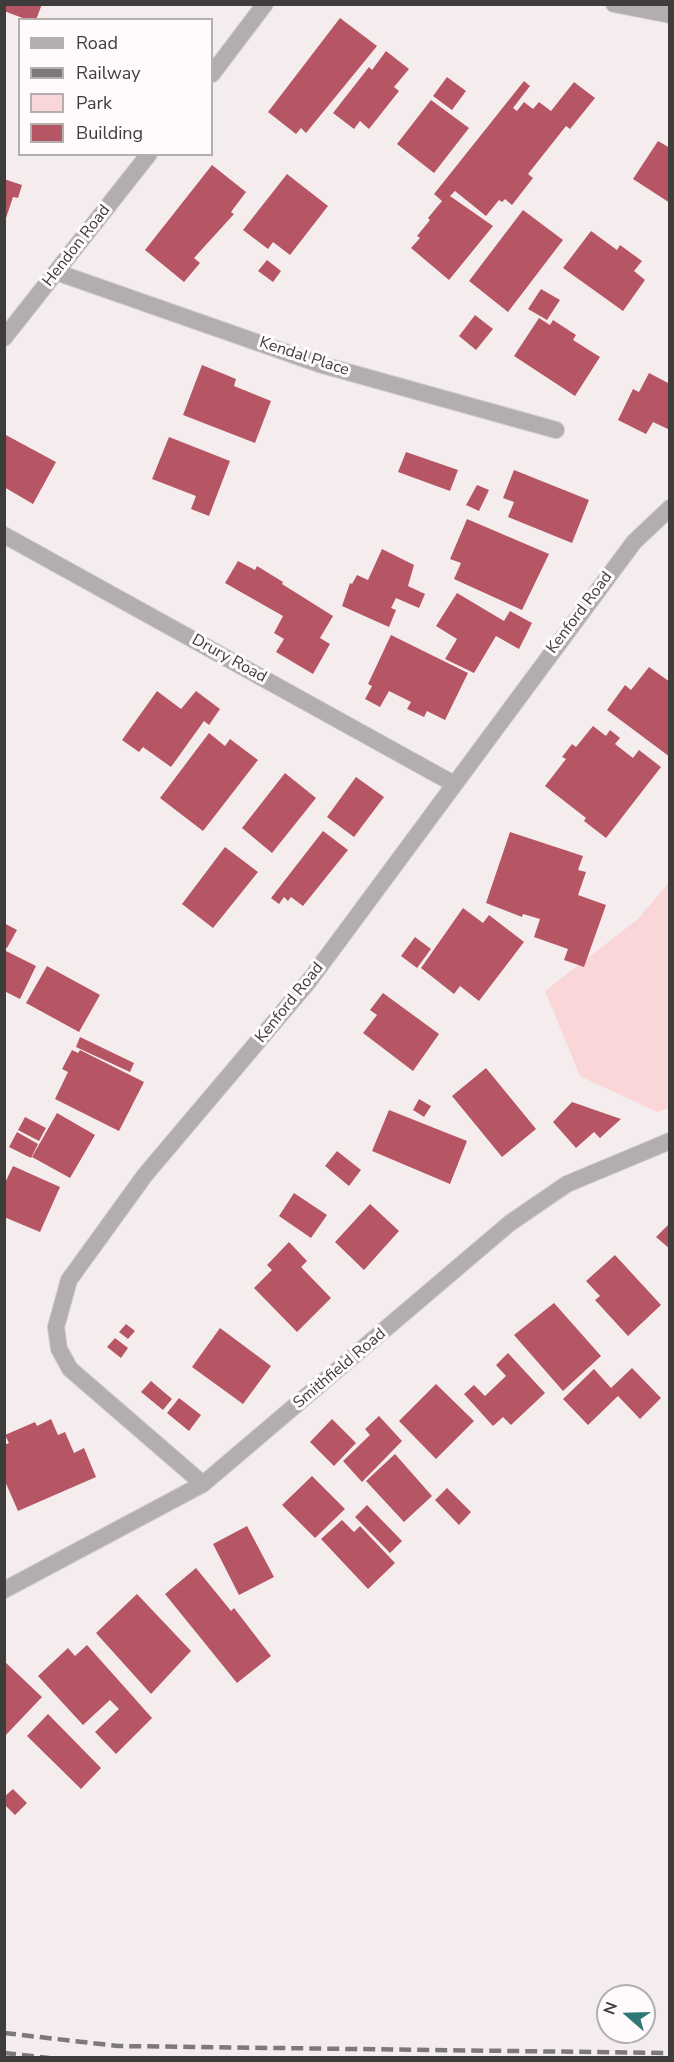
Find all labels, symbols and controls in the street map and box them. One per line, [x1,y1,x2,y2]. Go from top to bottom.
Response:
legend [18,18,213,156]
text: Road [76,31,118,55]
text: Railway [76,61,141,85]
text: Park [76,91,112,115]
text: Building [76,121,143,145]
street label: Hendon Road [39,201,115,291]
street label: Kendal Place [257,333,351,381]
street label: Kenford Road [543,568,617,658]
street label: Drury Road [188,631,270,687]
street label: Kenford Road [252,959,328,1047]
street label: Smithfield Road [290,1325,390,1413]
north arrow [596,1984,656,2044]
text: N [599,1999,623,2018]

